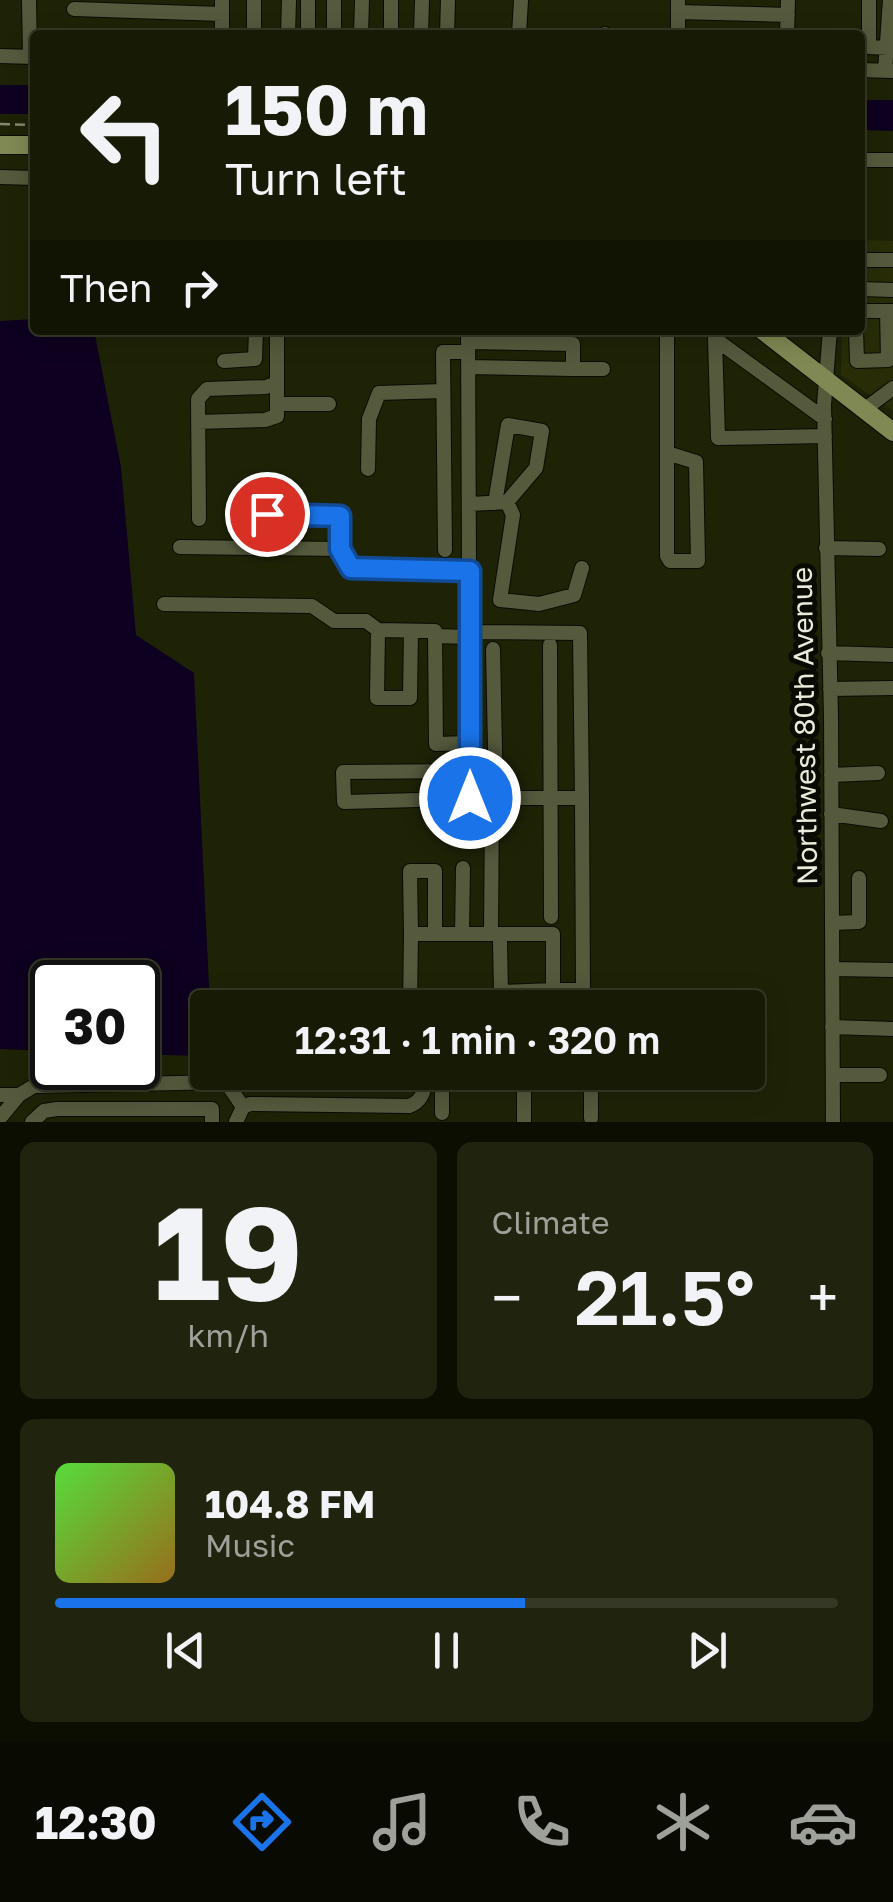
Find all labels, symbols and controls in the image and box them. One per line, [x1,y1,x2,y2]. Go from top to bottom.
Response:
text: 150 m [225,66,428,150]
icon: left [60,70,190,200]
text: Turn left [225,151,407,205]
icon: right [172,260,227,315]
text: Then [60,265,152,310]
pin [225,472,310,557]
icon: arrive [240,487,295,542]
street label: Northwest 80th Avenue [785,567,823,885]
position arrow [418,746,522,850]
speed limit sign: 30 [30,960,160,1090]
text: 12:31 · 1 min · 320 m [295,1017,660,1062]
text: 19 [153,1173,303,1329]
text: Climate [492,1203,610,1241]
text: 21.5° [575,1251,755,1342]
text: − [492,1264,522,1330]
text: + [808,1264,838,1330]
text: km/h [188,1316,269,1354]
text: 104.8 FM [205,1481,375,1526]
text: Music [205,1526,295,1564]
icon: previous [158,1623,213,1678]
icon: pause [419,1623,474,1678]
icon: next [680,1623,735,1678]
icon: directions [227,1787,297,1857]
icon: music [367,1787,437,1857]
icon: phone [507,1787,577,1857]
icon: climate [648,1787,718,1857]
icon: car [788,1787,858,1857]
text: 12:30 [35,1795,157,1849]

